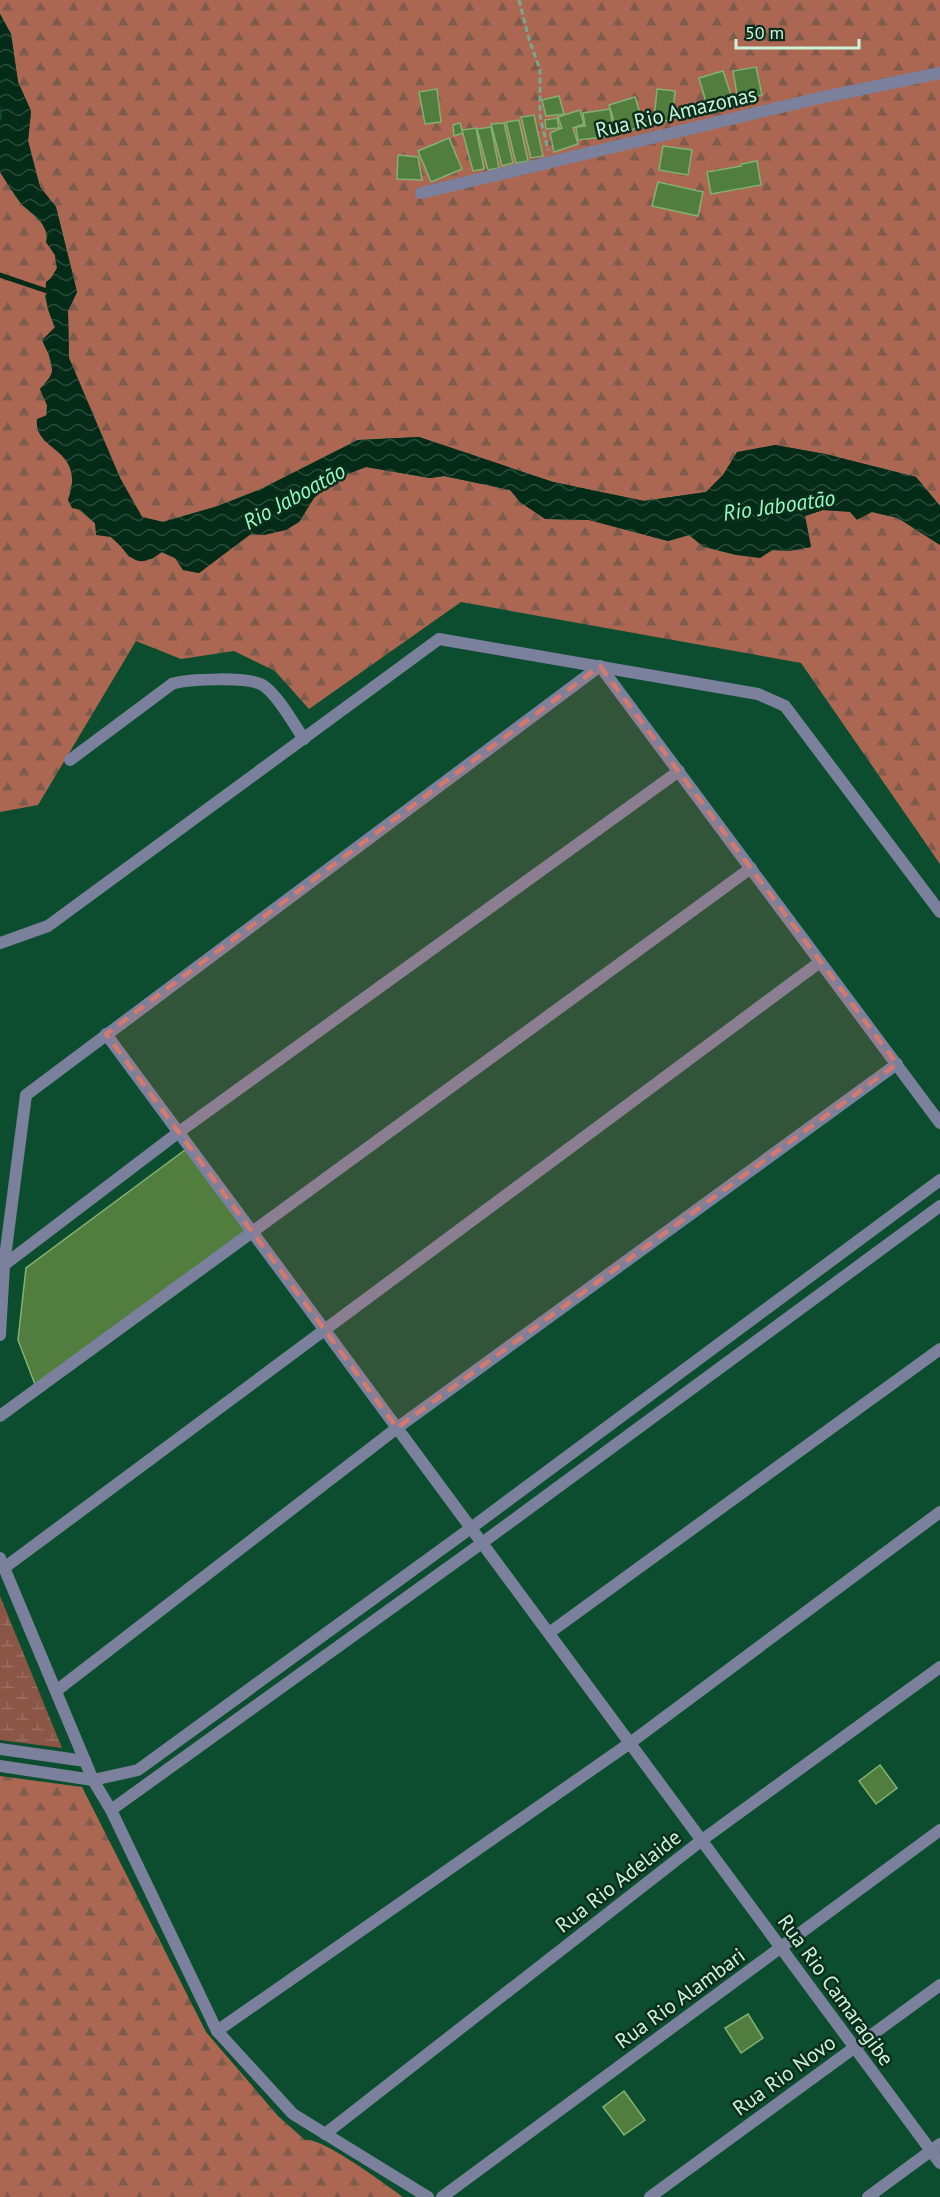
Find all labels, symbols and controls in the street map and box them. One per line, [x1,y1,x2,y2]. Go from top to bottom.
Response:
scale bar [736,12,859,50]
text: 50 m [745,21,784,44]
street label: Rua Rio Amazonas [593,80,759,144]
water label: Rio Jaboatão [238,456,350,536]
water label: Rio Jaboatão [721,483,837,527]
street label: Rua Rio Adelaide [550,1823,686,1939]
street label: Rua Rio Camaragibe [772,1909,900,2071]
street label: Rua Rio Alambari [610,1942,750,2054]
street label: Rua Rio Novo [727,2029,841,2121]

